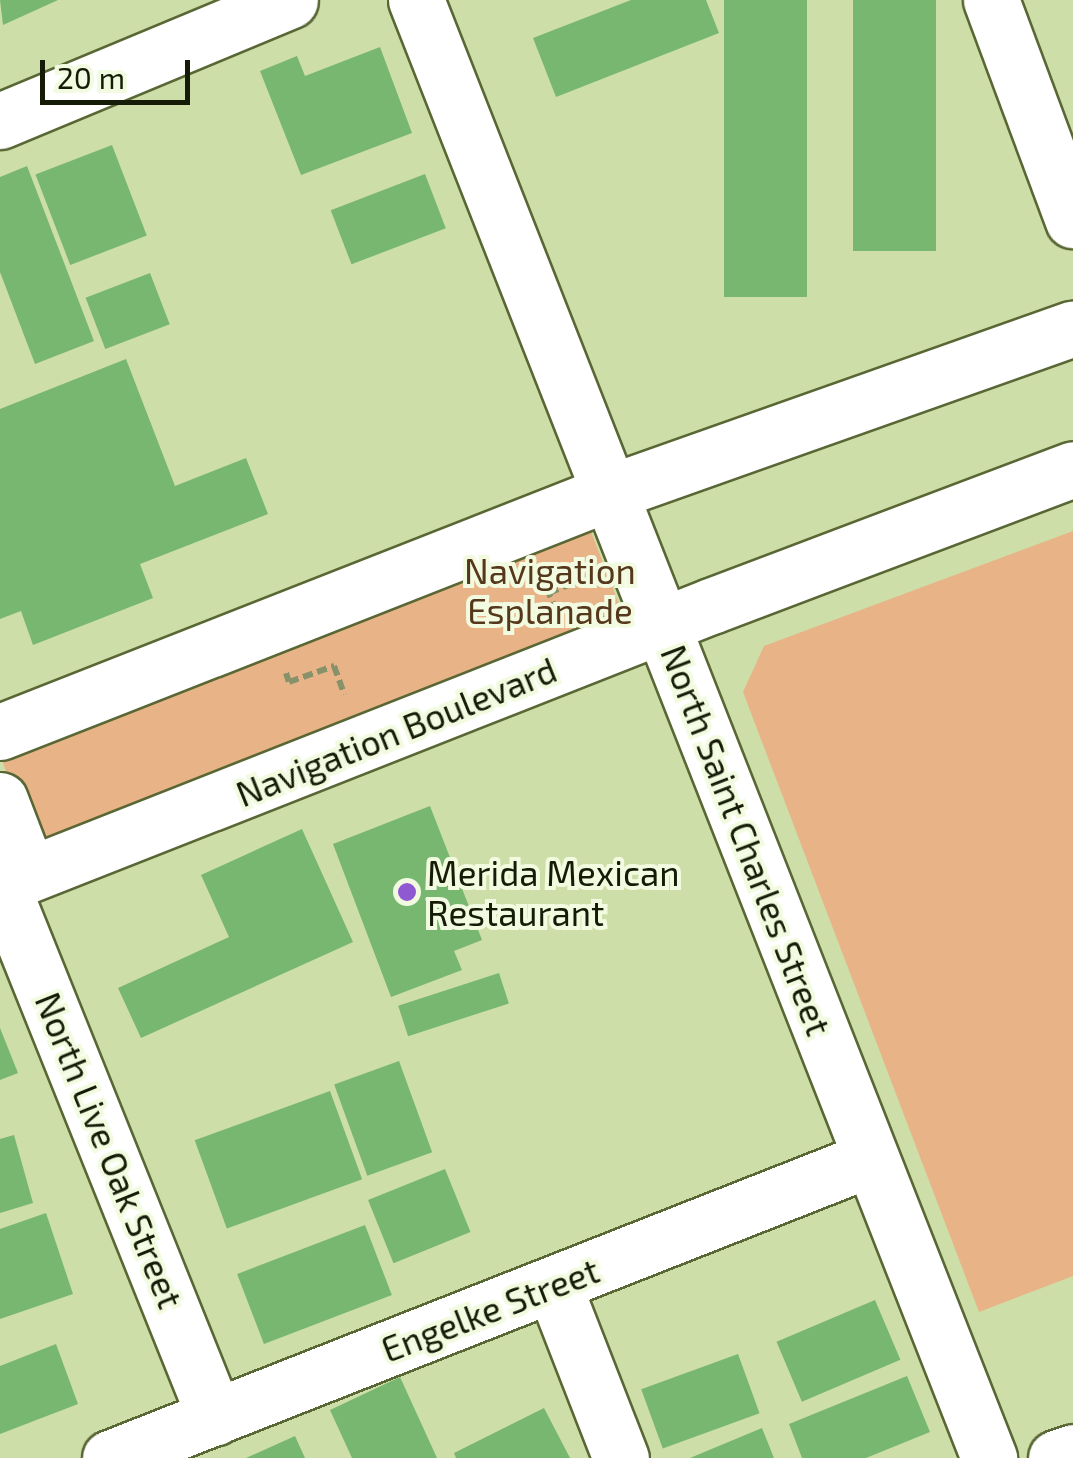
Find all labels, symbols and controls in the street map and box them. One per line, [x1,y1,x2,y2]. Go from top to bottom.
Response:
scale bar [45,40,195,102]
text: 20 m [57,59,125,95]
park label: Navigation Esplanade [464,549,636,631]
street label: North Saint Charles Street [653,639,841,1041]
street label: Navigation Boulevard [230,648,562,814]
place label: Merida Mexican Restaurant [427,851,680,933]
marker: Merida Mexican Restaurant [396,881,418,903]
street label: North Live Oak Street [27,986,193,1314]
street label: Engelke Street [375,1248,605,1370]

